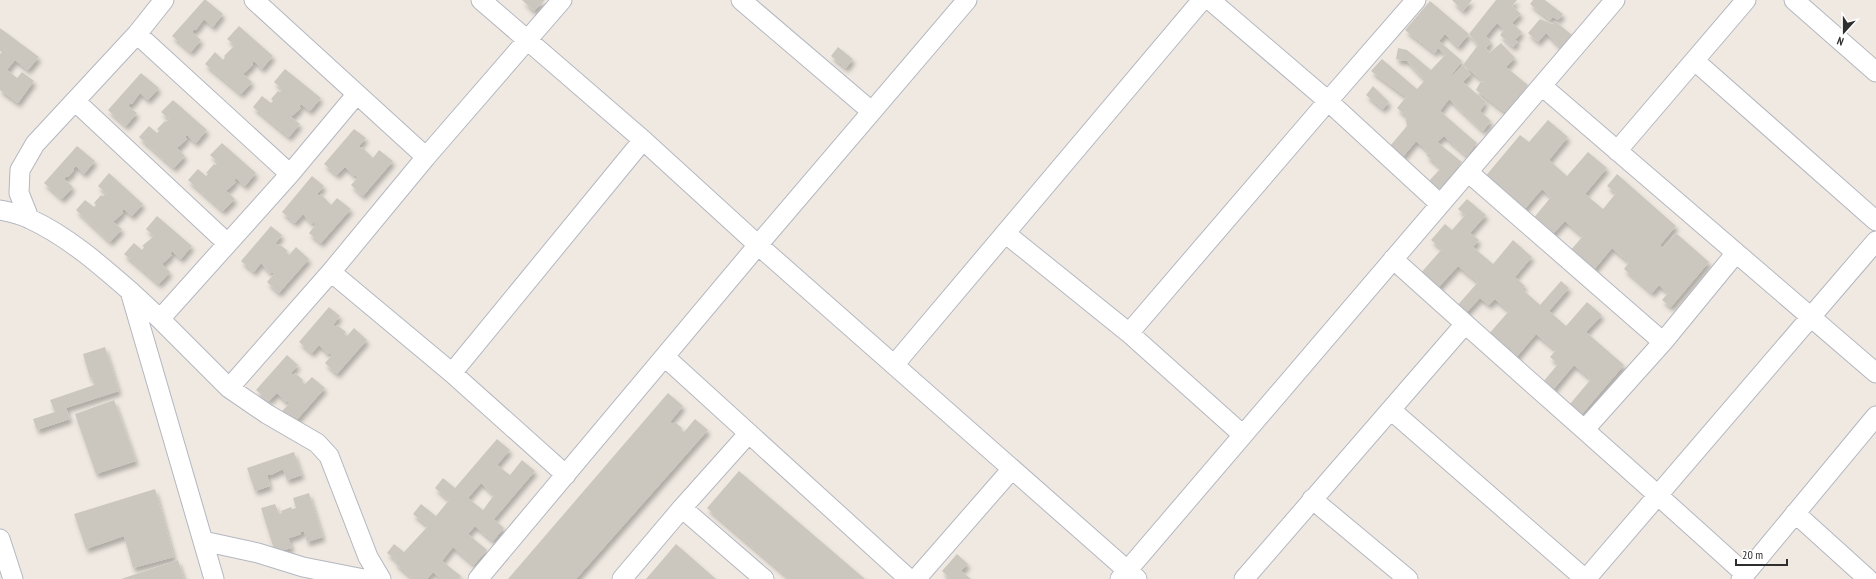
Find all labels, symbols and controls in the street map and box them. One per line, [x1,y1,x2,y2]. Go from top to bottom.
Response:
north arrow [1824,12,1864,52]
text: N [1835,34,1846,49]
scale bar [1736,541,1787,567]
text: 20 m [1742,547,1763,562]

